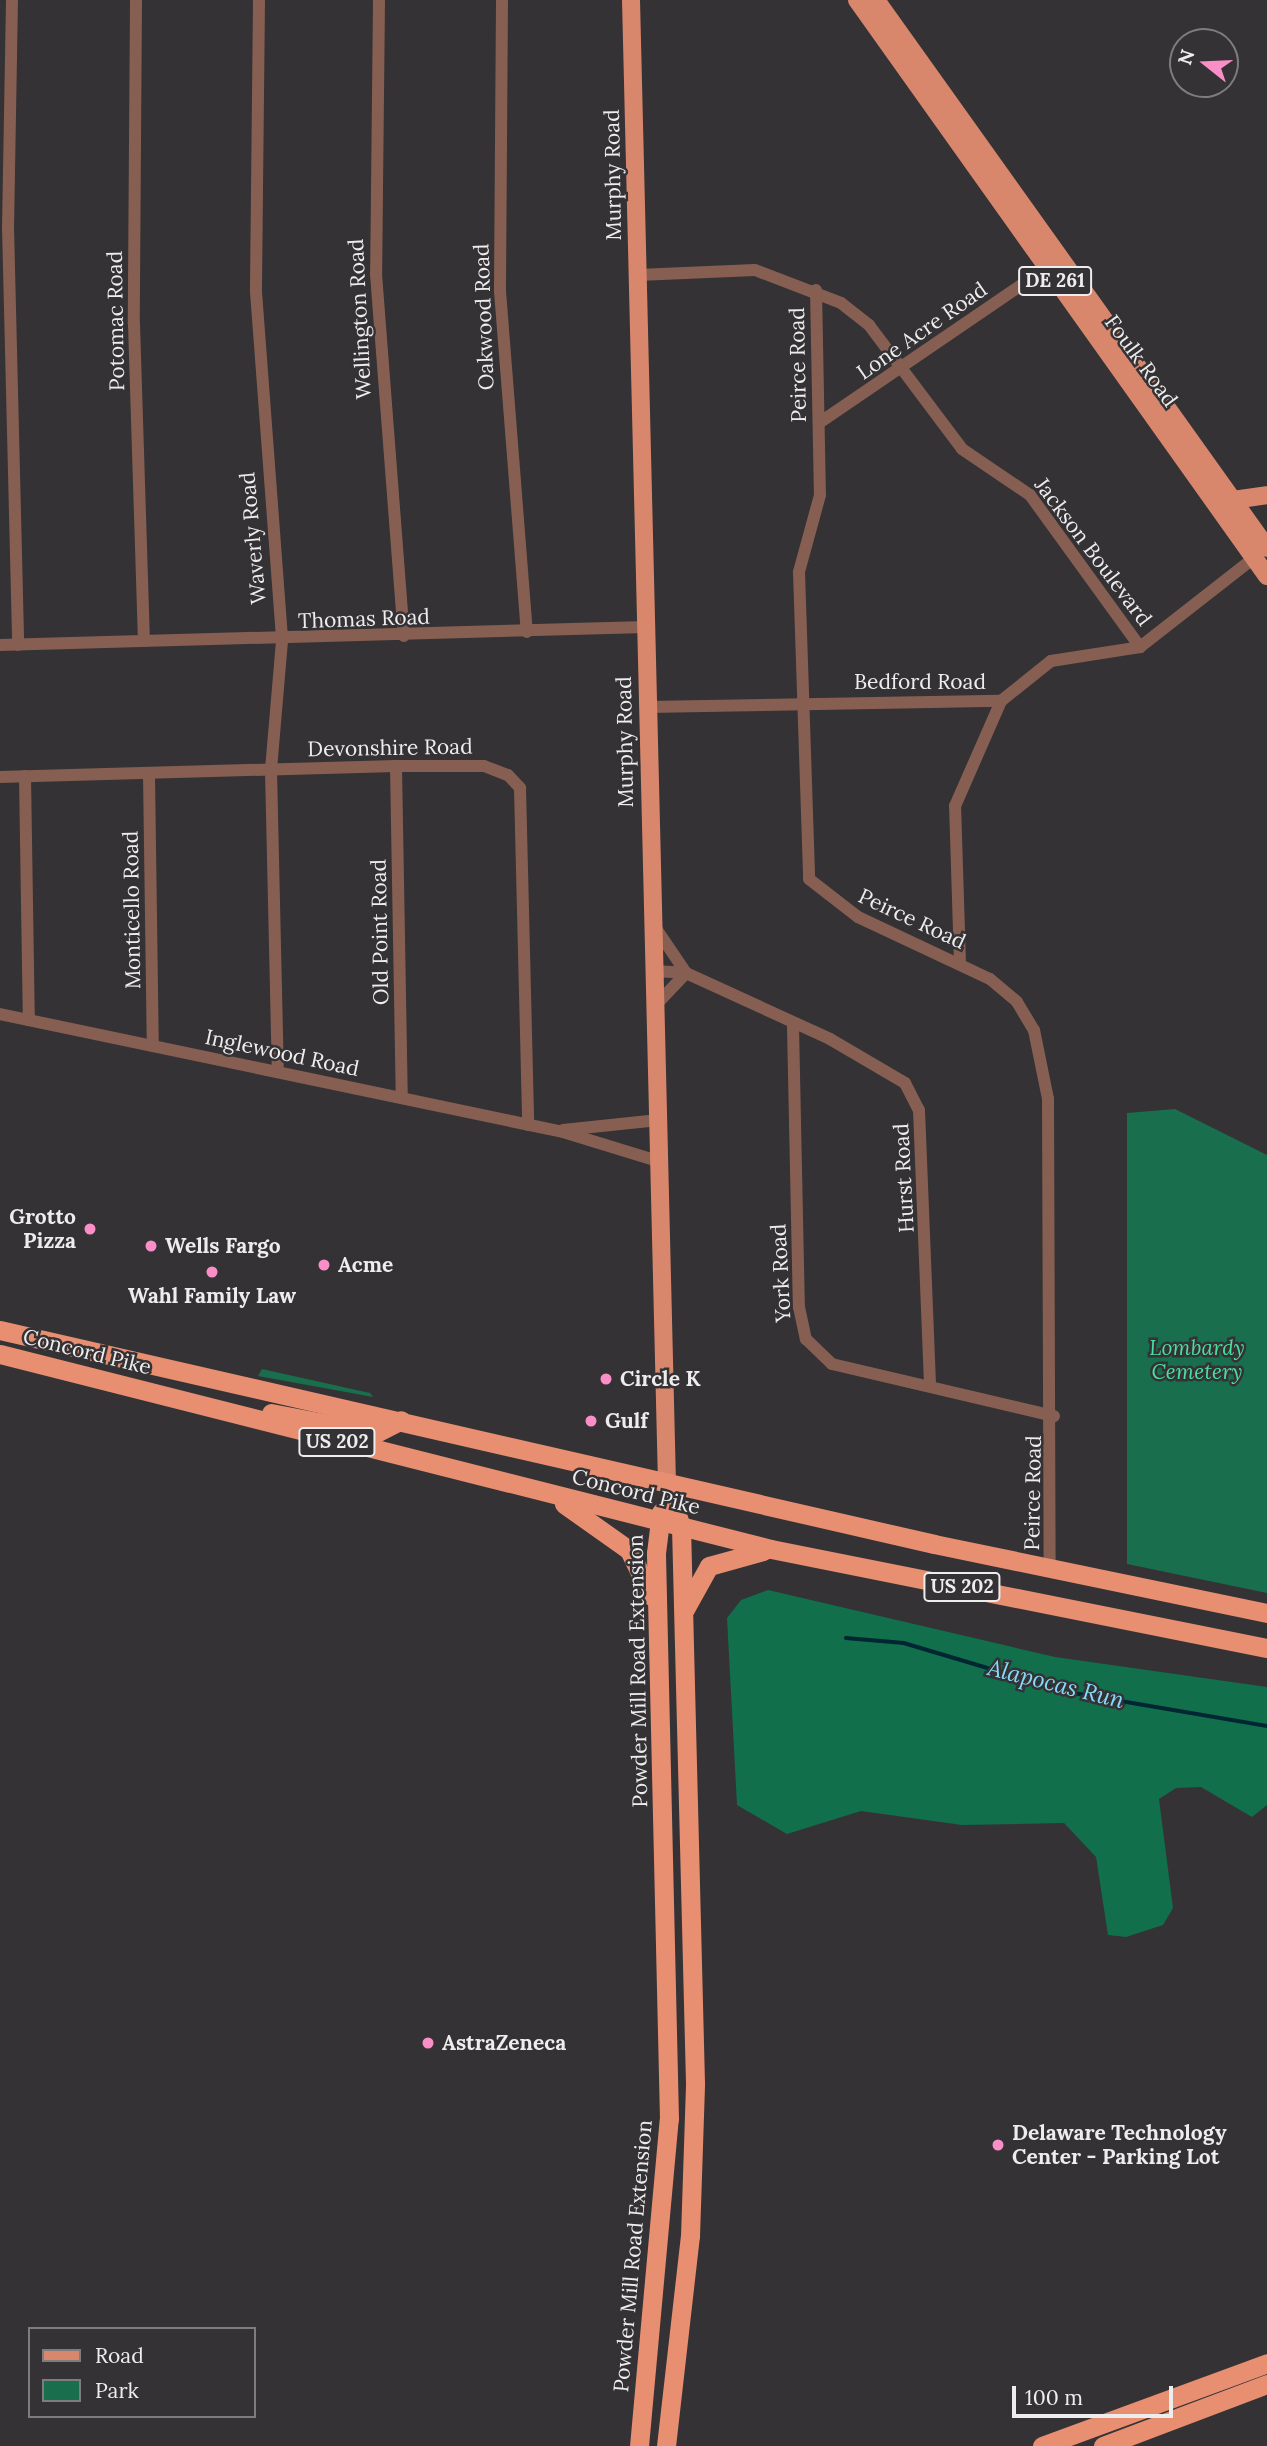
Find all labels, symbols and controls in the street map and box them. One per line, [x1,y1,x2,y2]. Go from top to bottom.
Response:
north arrow [1169,28,1239,98]
text: N [1172,46,1200,68]
street label: Murphy Road [599,109,627,241]
street label: Wellington Road [343,238,377,400]
street label: Oakwood Road [469,243,499,391]
street label: Potomac Road [102,251,130,391]
road number: DE 261 [1016,266,1094,296]
street label: Lone Acre Road [852,277,992,385]
street label: Peirce Road [784,307,812,423]
street label: Foulk Road [1099,310,1183,412]
street label: Waverly Road [235,471,271,605]
street label: Jackson Boulevard [1029,473,1157,631]
street label: Thomas Road [298,604,430,634]
street label: Bedford Road [854,669,986,695]
street label: Murphy Road [611,676,639,808]
street label: Devonshire Road [307,734,473,762]
street label: Monticello Road [118,831,146,989]
street label: Old Point Road [366,859,394,1005]
street label: Peirce Road [854,883,970,955]
street label: Inglewood Road [203,1024,361,1082]
street label: Hurst Road [889,1123,919,1233]
place label: Grotto Pizza [9,1204,76,1254]
marker: Grotto Pizza [82,1221,98,1237]
street label: York Road [766,1223,796,1323]
place label: Wells Fargo [165,1233,281,1259]
marker: Wells Fargo [143,1238,159,1254]
place label: Acme [338,1252,393,1278]
marker: Acme [316,1257,332,1273]
marker: Wahl Family Law [204,1264,220,1280]
place label: Wahl Family Law [128,1283,296,1309]
street label: Concord Pike [20,1324,154,1380]
park label: Lombardy Cemetery [1149,1335,1245,1385]
place label: Circle K [620,1366,700,1392]
marker: Circle K [598,1371,614,1387]
place label: Gulf [605,1408,648,1434]
marker: Gulf [583,1413,599,1429]
road number: US 202 [297,1426,377,1458]
street label: Peirce Road [1019,1435,1047,1551]
street label: Concord Pike [569,1464,703,1520]
street label: Powder Mill Road Extension [623,1534,653,1808]
road number: US 202 [922,1572,1002,1602]
water label: Alapocas Run [985,1654,1127,1714]
place label: AstraZeneca [442,2030,566,2056]
marker: AstraZeneca [420,2035,436,2051]
street label: Powder Mill Road Extension [609,2119,657,2393]
place label: Delaware Technology Center - Parking Lot [1012,2120,1227,2170]
marker: Delaware Technology Center - Parking Lot [990,2137,1006,2153]
legend [28,2327,256,2418]
text: Road [95,2342,144,2369]
scale bar [1015,2372,1176,2416]
text: Park [95,2377,139,2404]
text: 100 m [1025,2384,1083,2411]

